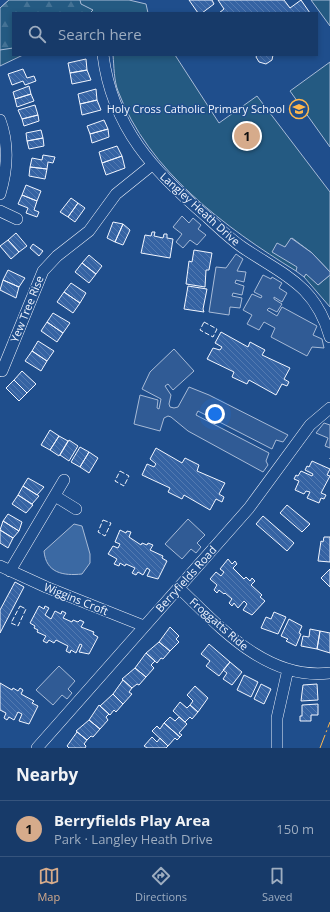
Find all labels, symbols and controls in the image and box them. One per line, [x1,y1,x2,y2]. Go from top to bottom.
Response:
search box [12,12,318,56]
icon: search [26,23,48,45]
text: Search here [58,24,142,44]
school or university icon: Holy Cross Catholic Primary School [288,98,310,120]
place label: Holy Cross Catholic Primary School [107,101,285,116]
pin: 1 [234,121,260,151]
street label: Langley Heath Drive [157,169,244,249]
street label: Yew Tree Rise [6,273,47,344]
your location [205,404,225,424]
street label: Berryfields Road [152,542,219,615]
street label: Wiggins Croft [42,579,111,618]
street label: Froggatts Ride [187,594,252,653]
text: Nearby [16,763,78,786]
text: Berryfields Play Area [54,810,210,830]
text: 1 [25,820,33,838]
text: 150 m [276,820,314,838]
text: Park · Langley Heath Drive [54,830,213,848]
tab: Map [37,865,60,904]
tab: Directions [135,865,187,904]
tab: Saved [262,865,293,904]

